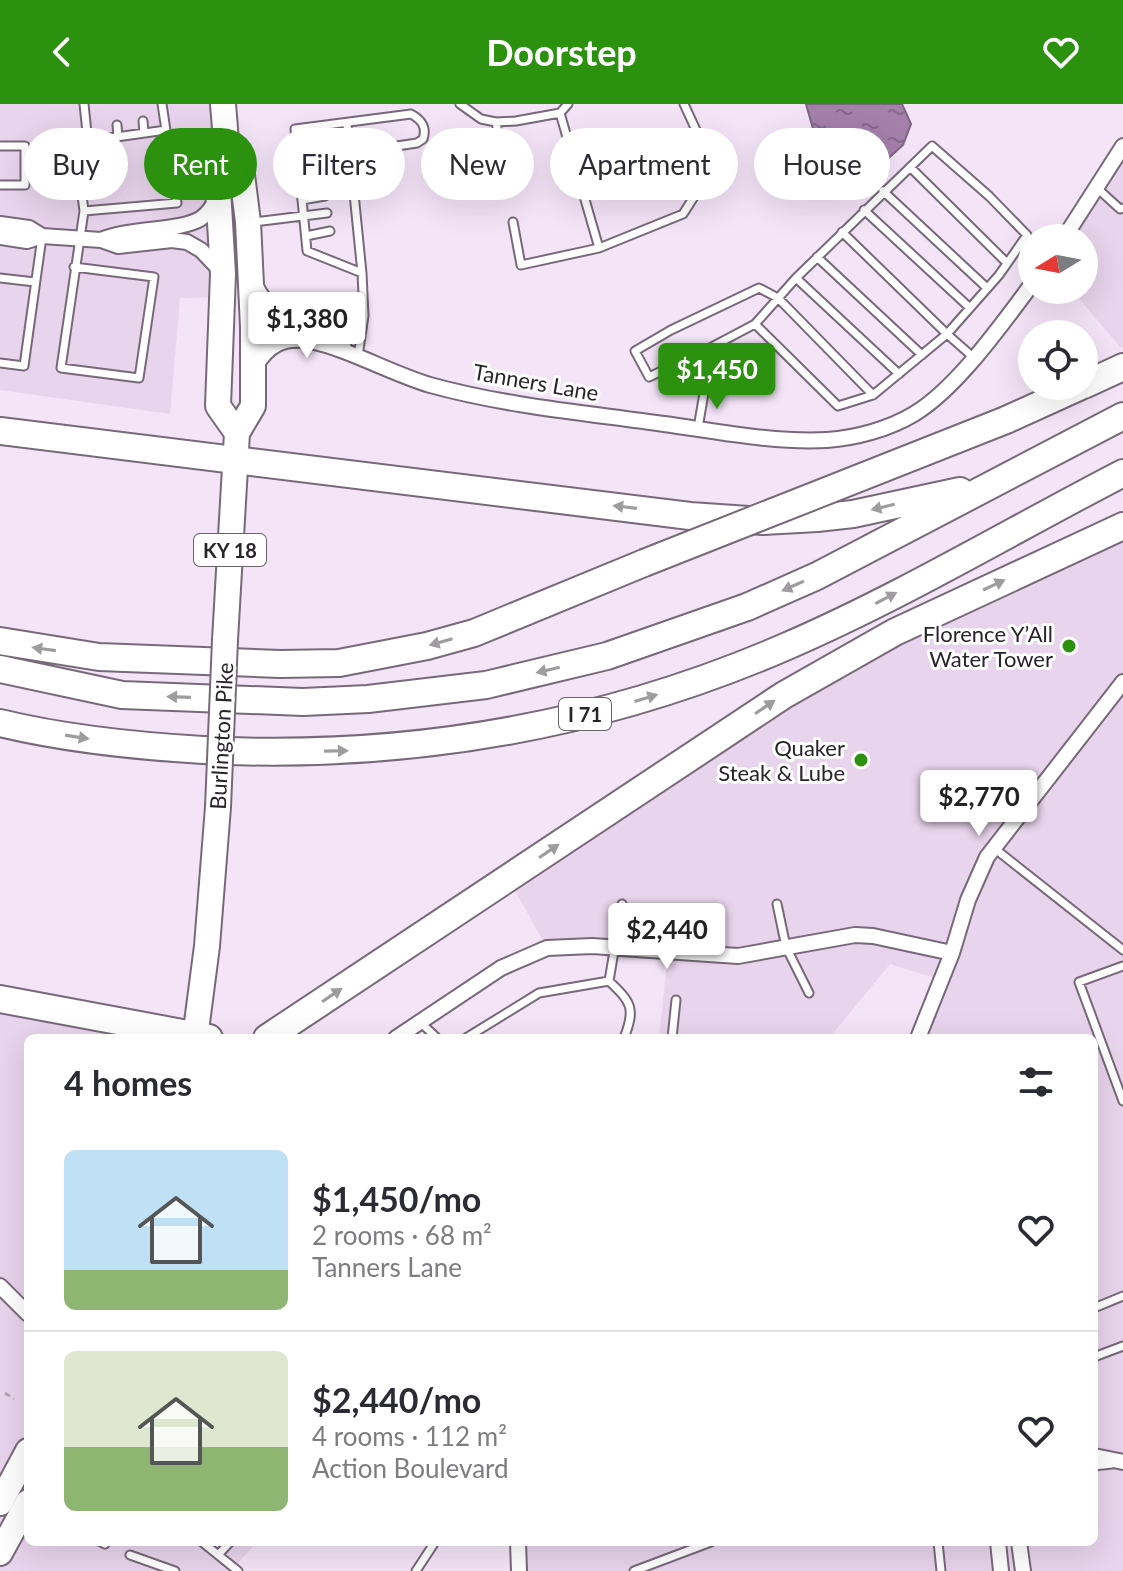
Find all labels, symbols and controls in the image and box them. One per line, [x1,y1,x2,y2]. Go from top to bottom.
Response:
icon: back [40,30,84,74]
text: Doorstep [486,30,637,74]
icon: heart [1039,30,1083,74]
chip: Buy [24,128,128,200]
chip: Rent [144,128,257,200]
chip: Filters [273,128,405,200]
chip: New [421,128,534,200]
chip: Apartment [550,128,738,200]
chip: House [754,128,890,200]
north arrow [1018,224,1098,304]
map controls [1018,224,1098,400]
pin: $1,380 [242,292,372,360]
text: $1,380 [266,302,348,334]
button: locate [1018,320,1098,400]
pin: $1,450 [652,343,782,411]
text: $1,450 [676,353,758,385]
street label: Tanners Lane [471,358,601,406]
one-way arrow [612,500,637,513]
one-way arrow [870,501,895,514]
road number: KY 18 [194,534,266,566]
one-way arrow [983,578,1006,592]
one-way arrow [782,579,805,593]
one-way arrow [874,591,897,604]
place label: Florence Y’All Water Tower [923,620,1053,672]
one-way arrow [428,637,453,649]
marker: Florence Y’All Water Tower [1060,637,1078,655]
one-way arrow [31,642,56,655]
street label: Burlington Pike [204,662,238,810]
one-way arrow [535,664,560,677]
one-way arrow [166,691,191,704]
one-way arrow [635,691,659,704]
road number: I 71 [559,698,611,730]
one-way arrow [755,700,776,715]
one-way arrow [64,731,89,744]
place label: Quaker Steak & Lube [718,734,845,786]
one-way arrow [324,745,349,757]
marker: Quaker Steak & Lube [852,751,870,769]
pin: $2,770 [914,770,1044,838]
text: $2,770 [938,780,1020,812]
one-way arrow [538,844,559,859]
pin: $2,440 [602,903,732,971]
text: $2,440 [626,913,708,945]
one-way arrow [321,988,343,1003]
icon: filters [1014,1060,1058,1104]
text: 4 homes [64,1062,192,1103]
text: $1,450/mo [312,1178,481,1219]
icon: home [128,1182,224,1278]
icon: heart [1014,1208,1058,1252]
text: 2 rooms · 68 m² [312,1219,492,1251]
text: Tanners Lane [312,1251,462,1283]
text: $2,440/mo [312,1379,481,1420]
icon: home [128,1383,224,1479]
icon: heart [1014,1409,1058,1453]
text: 4 rooms · 112 m² [312,1420,507,1452]
text: Action Boulevard [312,1452,509,1484]

